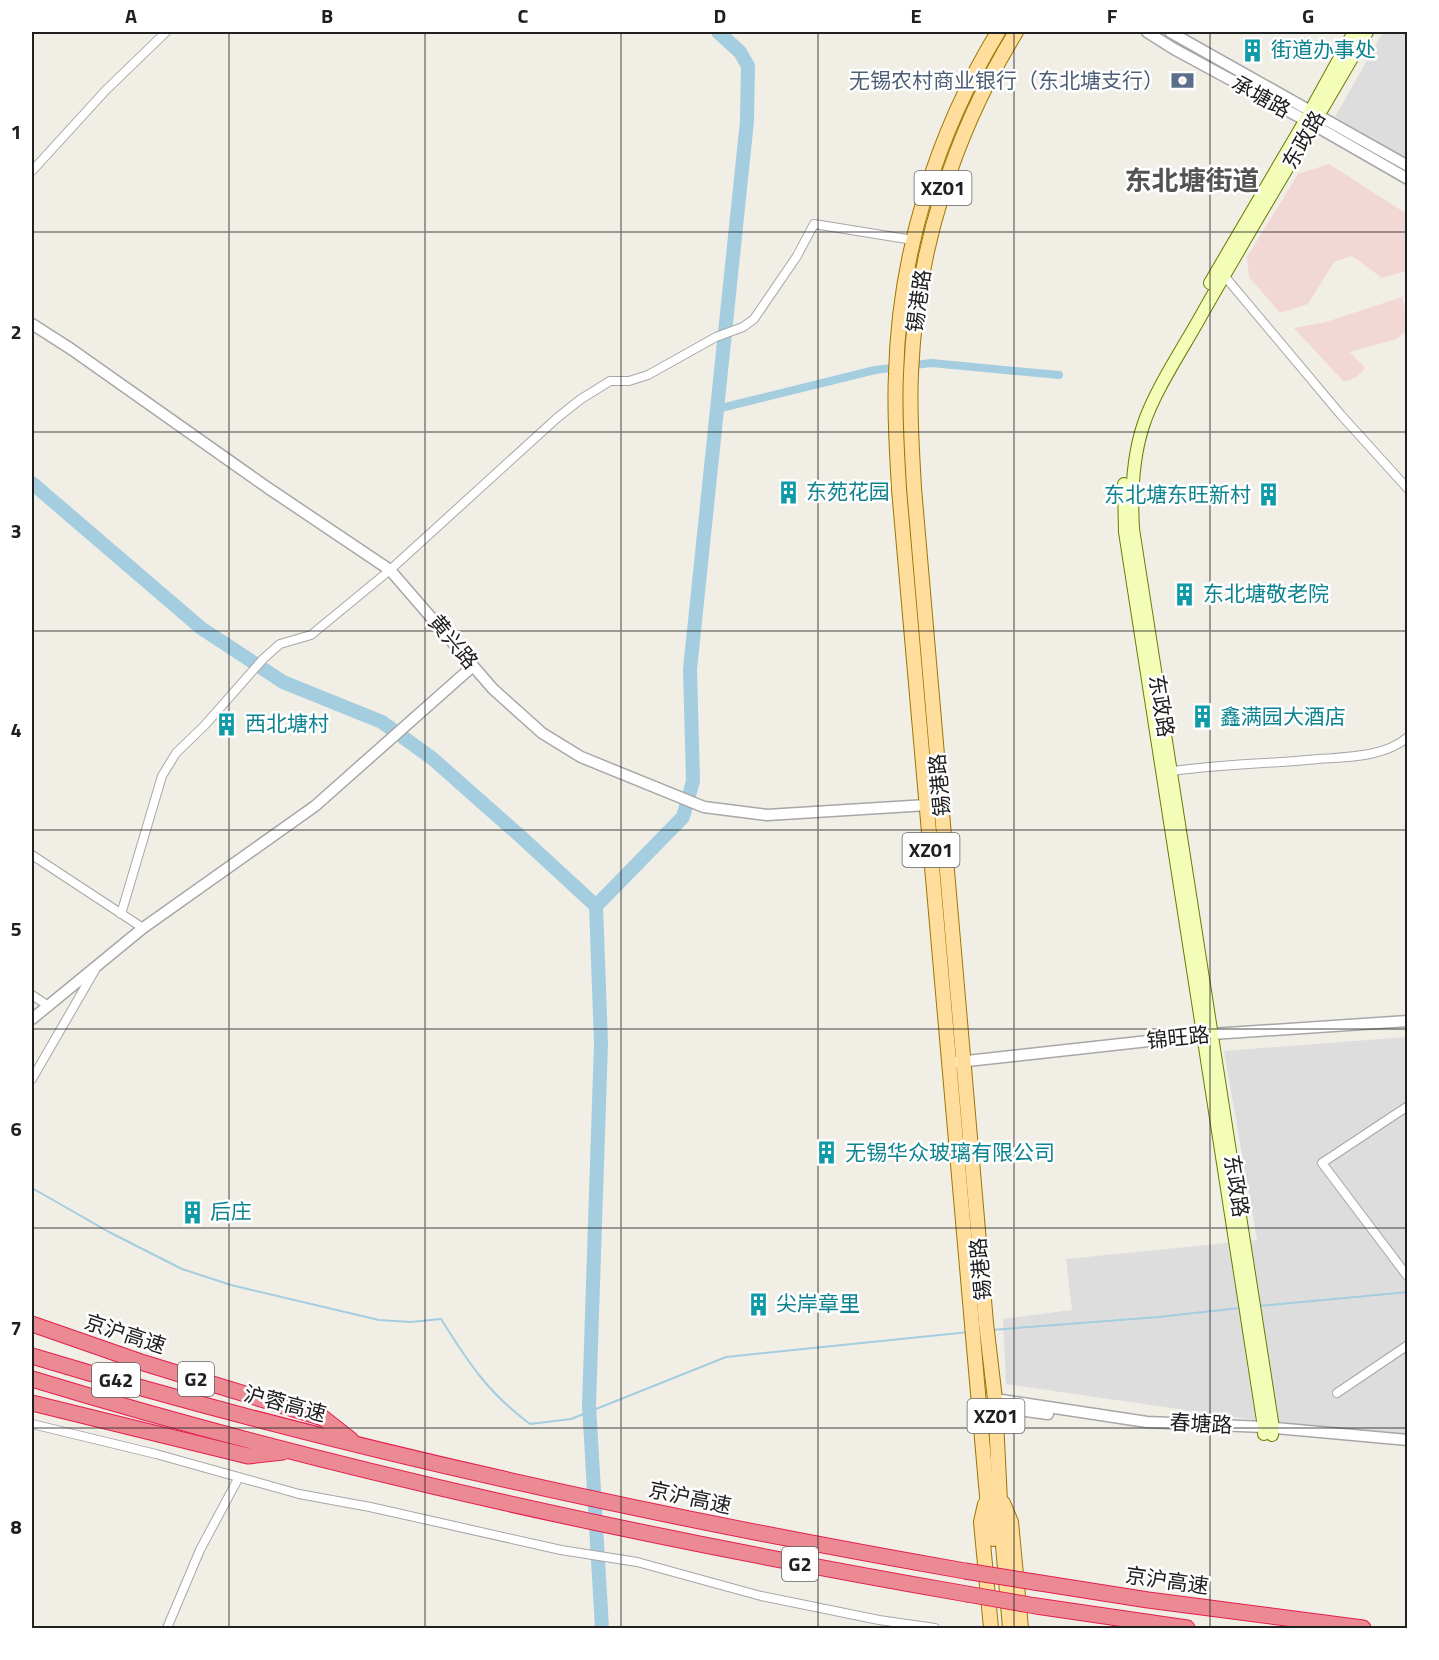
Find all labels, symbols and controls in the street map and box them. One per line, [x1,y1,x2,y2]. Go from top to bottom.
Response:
text: A [125,0,137,31]
text: B [321,0,333,31]
text: C [518,0,529,31]
text: D [714,0,726,31]
text: E [910,0,922,31]
text: F [1107,0,1118,31]
text: G [1302,0,1314,31]
place label: 街道办事处 [1271,33,1376,65]
building icon: 街道办事处 [1240,37,1266,63]
place label: 无锡农村商业银行（东北塘支行） [849,64,1164,96]
street label: 承塘路 [1226,67,1297,125]
bank icon: 无锡农村商业银行（东北塘支行） [1169,68,1195,94]
street label: 东政路 [1274,104,1333,175]
text: 1 [10,116,22,147]
district label: 东北塘街道 [1125,159,1260,200]
road number: XZ01 [914,171,972,205]
street label: 锡港路 [898,267,938,334]
text: 2 [10,316,22,347]
place label: 东苑花园 [806,475,890,507]
place label: 东北塘东旺新村 [1104,478,1251,510]
building icon: 东苑花园 [775,479,801,505]
building icon: 东北塘东旺新村 [1256,482,1282,508]
text: 3 [10,515,22,546]
place label: 东北塘敬老院 [1203,577,1329,609]
building icon: 东北塘敬老院 [1172,581,1198,607]
street label: 黄兴路 [421,607,486,676]
street label: 东政路 [1141,672,1183,739]
place label: 鑫满园大酒店 [1220,700,1346,732]
building icon: 鑫满园大酒店 [1189,704,1215,730]
place label: 西北塘村 [245,707,329,739]
building icon: 西北塘村 [214,711,240,737]
text: 4 [10,714,22,745]
street label: 锡港路 [920,752,958,818]
road number: XZ01 [902,833,960,867]
text: 5 [10,913,22,944]
street label: 锦旺路 [1145,1018,1211,1056]
text: 6 [10,1113,22,1144]
place label: 无锡华众玻璃有限公司 [845,1136,1055,1168]
building icon: 无锡华众玻璃有限公司 [814,1140,840,1166]
street label: 东政路 [1216,1152,1258,1219]
place label: 后庄 [210,1195,252,1227]
building icon: 后庄 [179,1199,205,1225]
street label: 锡港路 [961,1236,999,1302]
place label: 尖岸章里 [776,1287,860,1319]
building icon: 尖岸章里 [745,1291,771,1317]
street label: 京沪高速 [80,1305,170,1361]
text: 7 [10,1312,22,1343]
road number: G2 [178,1362,214,1396]
road number: G42 [92,1363,140,1397]
street label: 沪蓉高速 [241,1377,330,1429]
road number: XZ01 [968,1399,1024,1433]
street label: 春塘路 [1169,1405,1233,1441]
street label: 京沪高速 [646,1473,735,1521]
text: 8 [10,1511,22,1542]
road number: G2 [782,1547,818,1581]
street label: 京沪高速 [1123,1558,1211,1602]

